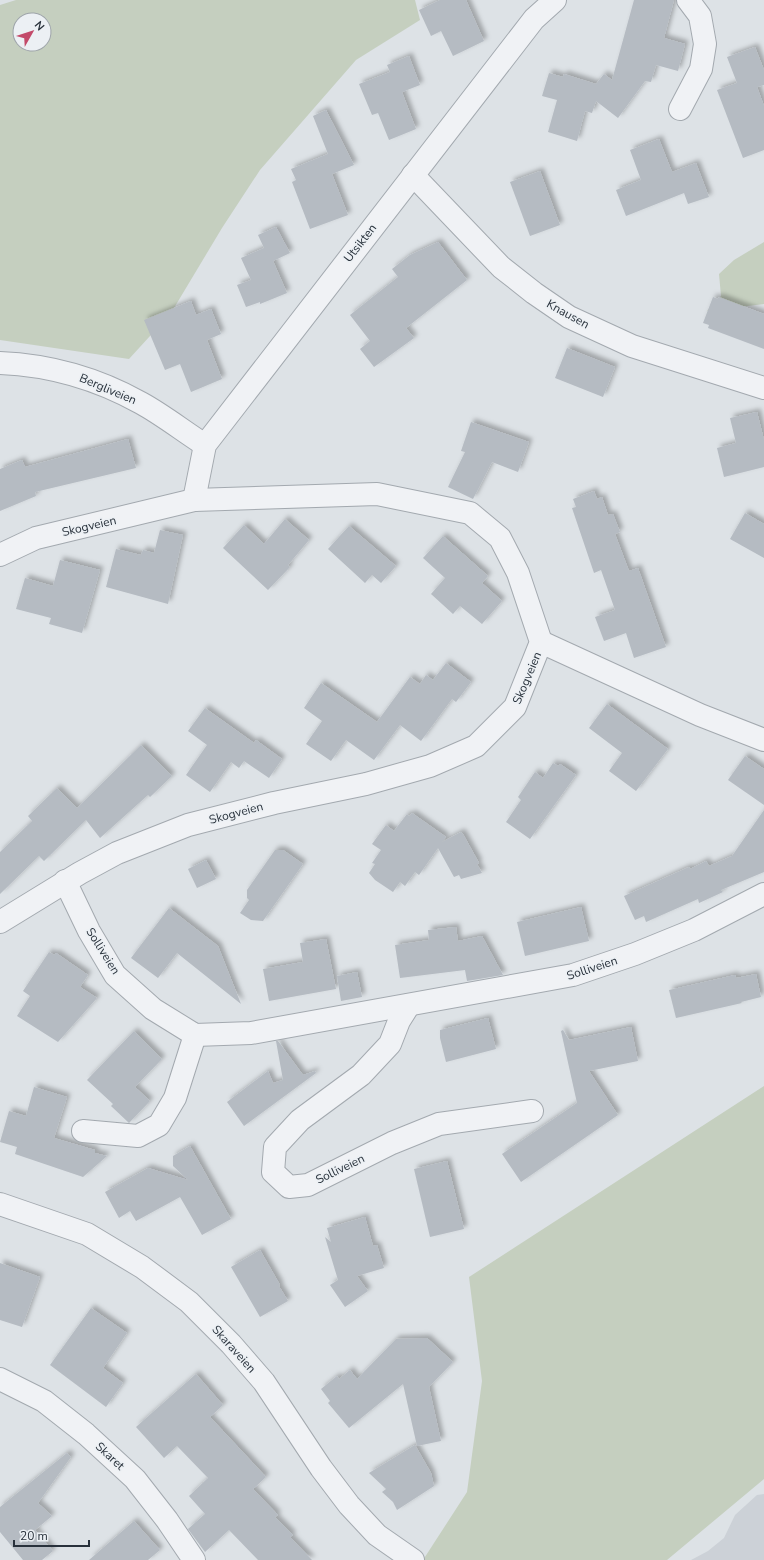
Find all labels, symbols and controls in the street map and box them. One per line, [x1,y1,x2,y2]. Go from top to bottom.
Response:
north arrow [12,12,52,52]
text: N [31,18,48,34]
street label: Utsikten [340,220,380,266]
street label: Knausen [544,296,592,332]
street label: Bergliveien [77,370,139,408]
street label: Skogveien [60,512,118,540]
street label: Skogveien [509,649,545,707]
street label: Skogveien [207,798,265,828]
street label: Solliveien [82,925,124,977]
street label: Solliveien [565,952,619,984]
street label: Solliveien [313,1150,367,1188]
street label: Skaraveien [208,1322,260,1376]
street label: Skaret [92,1438,129,1474]
scale bar [14,1522,89,1548]
text: 20 m [20,1528,48,1544]

